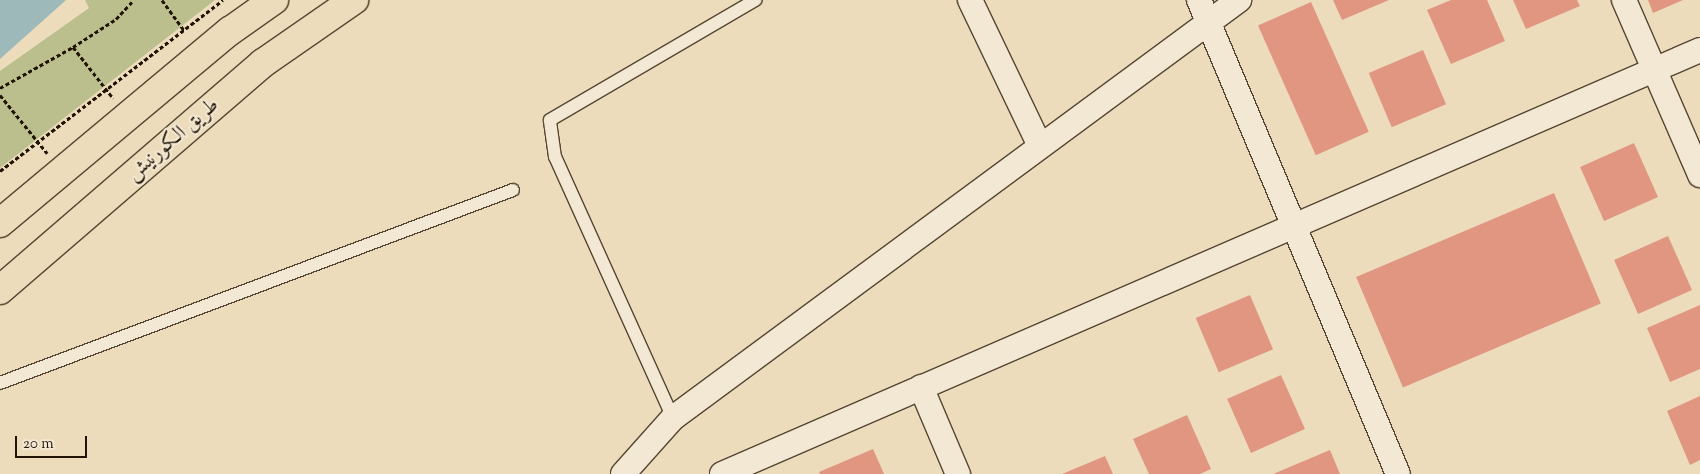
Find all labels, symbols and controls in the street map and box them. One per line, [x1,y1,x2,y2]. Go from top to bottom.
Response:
street label: طريق الكورنيش [122,93,224,187]
scale bar [18,426,90,458]
text: 20 m [23,434,54,455]

